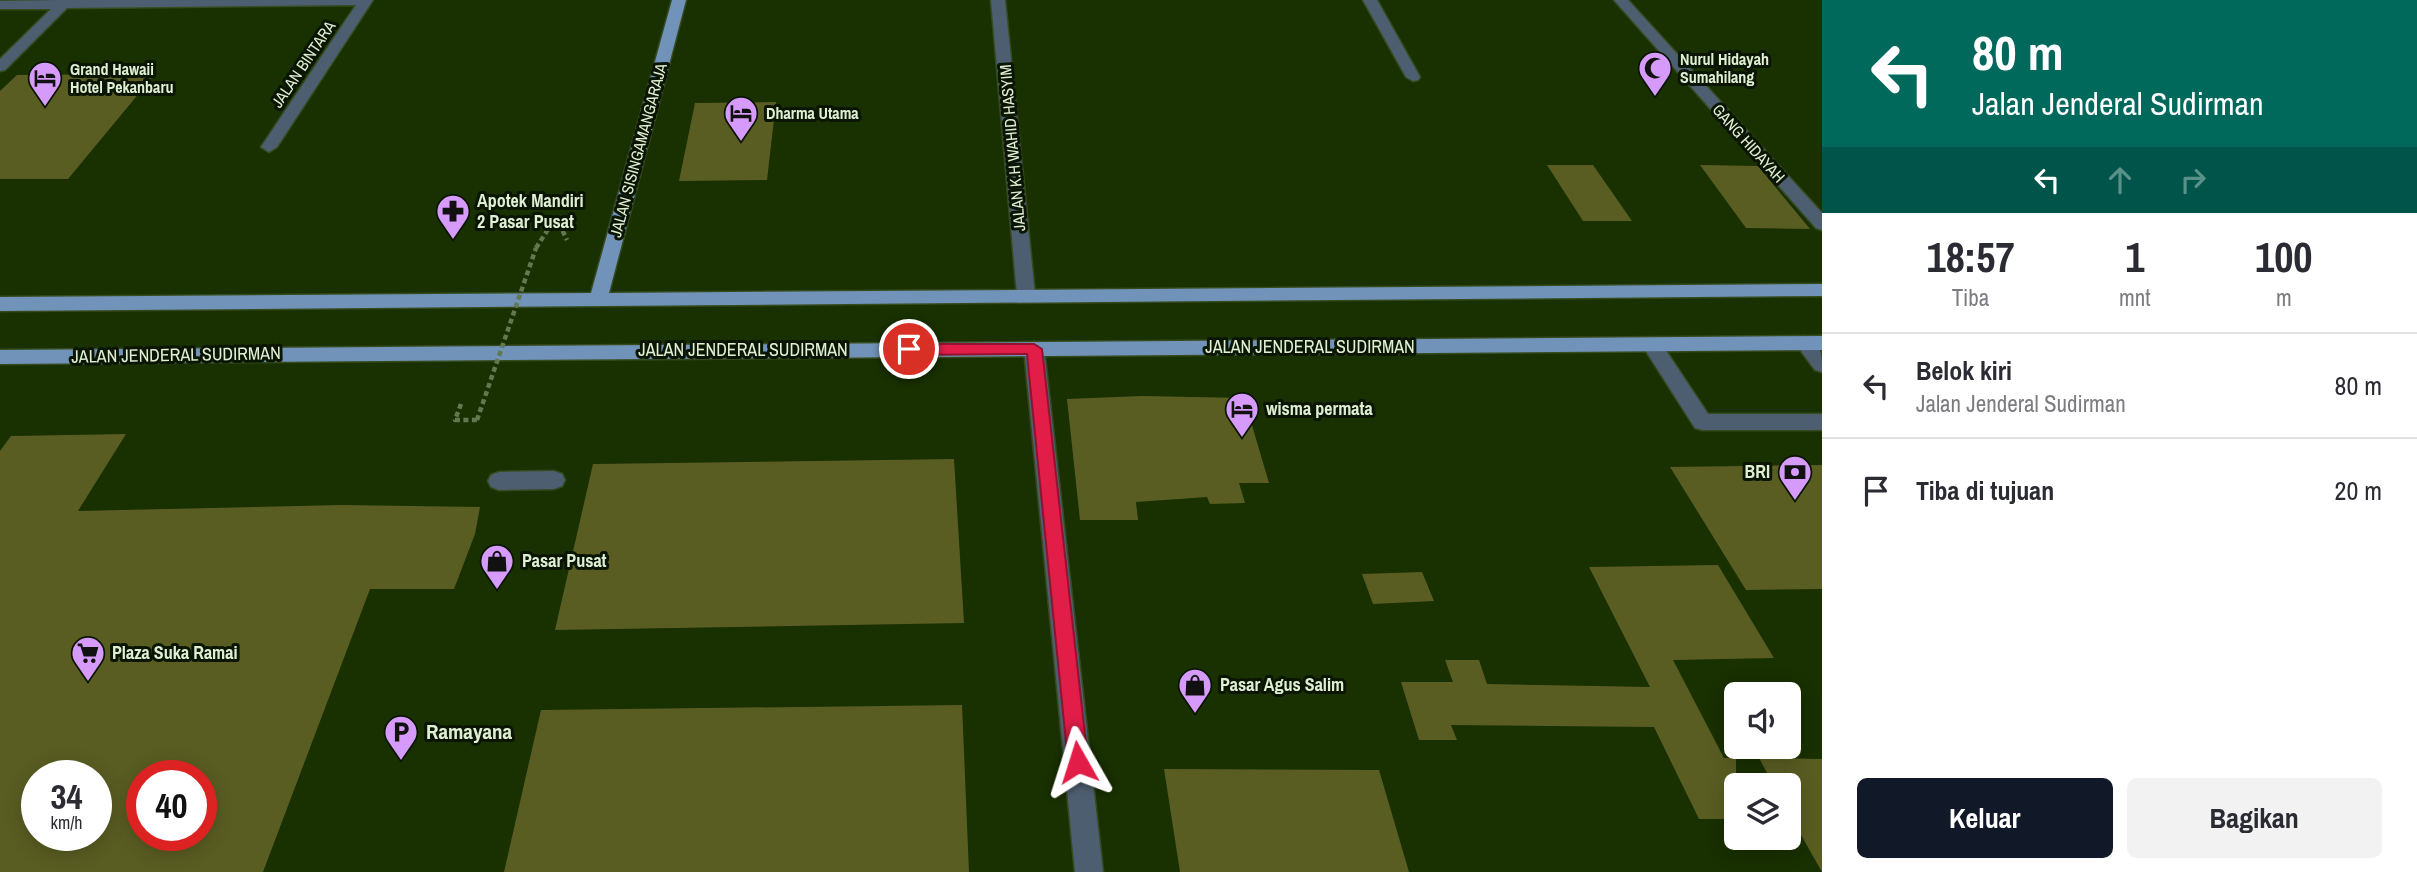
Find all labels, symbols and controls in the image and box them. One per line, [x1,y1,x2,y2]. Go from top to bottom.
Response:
street label: JALAN BINTARA [266,16,340,112]
text: 80 m [1972,19,2064,85]
icon: left [1857,28,1948,119]
place label: Nurul Hidayah Sumahilang [1680,48,1769,88]
mosque icon: Nurul Hidayah Sumahilang [1636,49,1674,98]
place label: Grand Hawaii Hotel Pekanbaru [70,58,174,98]
hotel icon: Grand Hawaii Hotel Pekanbaru [26,59,64,108]
street label: JALAN SISINGAMANGARAJA [604,60,672,239]
street label: JALAN K.H WAHID HASYIM [994,64,1030,232]
text: Jalan Jenderal Sudirman [1972,82,2264,125]
hotel icon: Dharma Utama [722,94,760,143]
street label: GANG HIDAYAH [1708,99,1790,187]
place label: Dharma Utama [766,102,859,124]
icon: left [2028,161,2066,199]
icon: ahead [2101,161,2139,199]
icon: right [2174,161,2212,199]
place label: Apotek Mandiri 2 Pasar Pusat [477,188,584,234]
pharmacy icon: Apotek Mandiri 2 Pasar Pusat [434,192,472,241]
text: 18:57 [1927,229,2015,285]
text: 1 [2125,229,2144,285]
text: 100 [2255,229,2313,285]
text: Tiba [1952,282,1989,313]
text: mnt [2119,282,2151,313]
text: m [2276,282,2292,313]
pin [879,319,939,379]
icon: arrive [890,330,928,368]
street label: JALAN JENDERAL SUDIRMAN [1205,334,1415,359]
street label: JALAN JENDERAL SUDIRMAN [638,337,848,362]
street label: JALAN JENDERAL SUDIRMAN [71,340,281,369]
text: Belok kiri [1916,353,2012,388]
icon: left [1857,367,1895,405]
text: 80 m [2335,368,2382,403]
text: Jalan Jenderal Sudirman [1916,388,2126,419]
hotel icon: wisma permata [1223,390,1261,439]
place label: wisma permata [1266,396,1373,421]
bank icon: BRI [1776,453,1814,502]
place label: BRI [1745,459,1770,484]
icon: arrive [1857,472,1895,510]
text: Tiba di tujuan [1916,473,2054,508]
text: 20 m [2335,473,2382,508]
shop icon: Pasar Pusat [478,542,516,591]
place label: Pasar Pusat [522,548,607,573]
supermarket icon: Plaza Suka Ramai [69,634,107,683]
place label: Plaza Suka Ramai [112,640,238,665]
shop icon: Pasar Agus Salim [1176,666,1214,715]
place label: Pasar Agus Salim [1220,672,1344,697]
map controls [1724,682,1801,850]
button: sound [1724,682,1801,759]
parking icon: Ramayana [382,713,420,762]
place label: Ramayana [426,717,513,746]
position arrow [1041,725,1115,799]
speed limit sign: 40 [126,760,217,851]
text: 34 [51,773,82,820]
button: layers [1724,773,1801,850]
button: Keluar [1857,778,2113,858]
button: Bagikan [2127,778,2382,858]
text: km/h [51,810,83,835]

